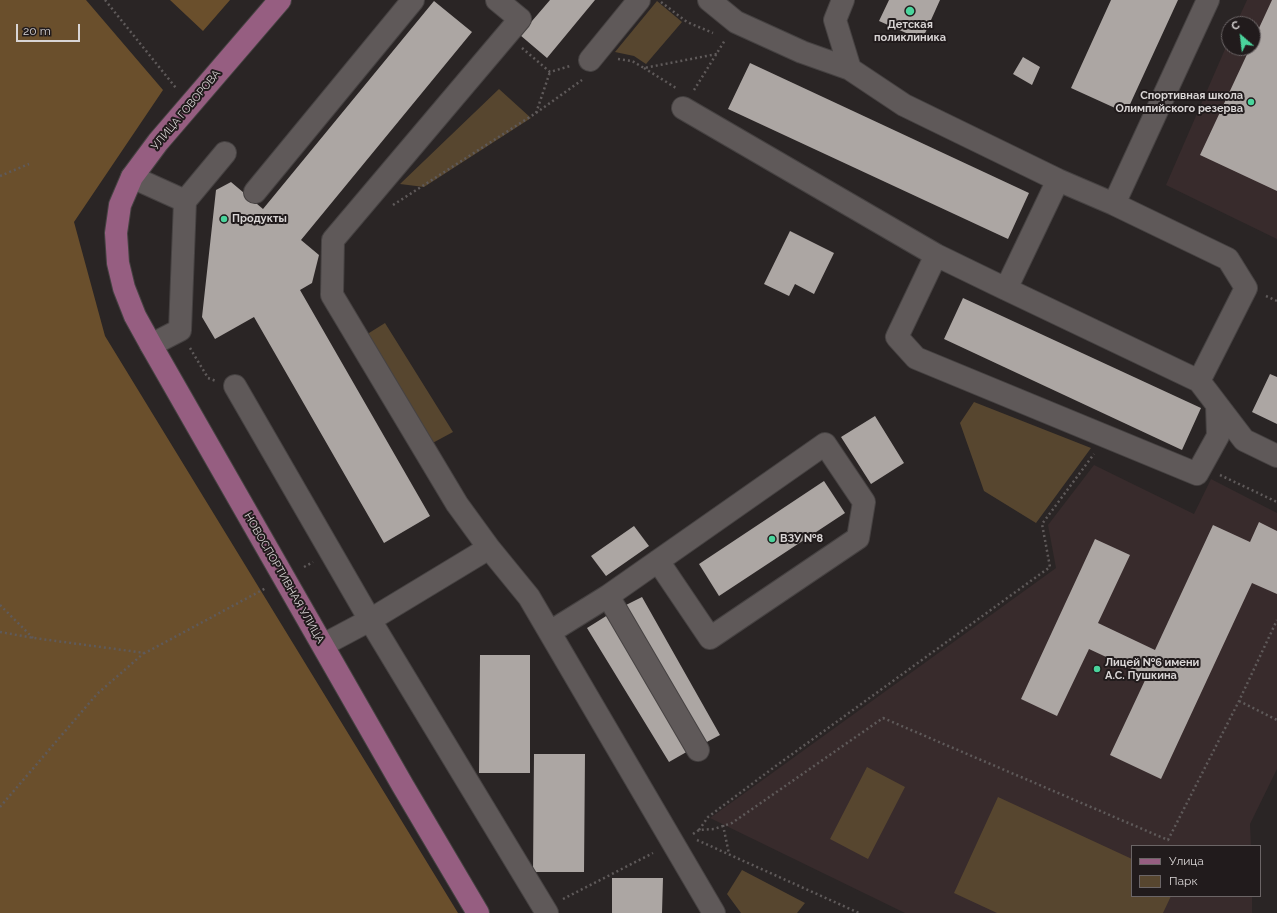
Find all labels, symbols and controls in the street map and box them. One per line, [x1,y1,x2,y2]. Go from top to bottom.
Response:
marker: Детская поликлиника [904,5,916,17]
scale bar [18,16,82,42]
north arrow [1221,16,1261,56]
place label: Детская поликлиника [874,18,946,44]
text: С [1229,18,1242,33]
text: 20 m [23,24,51,38]
street label: УЛИЦА ГОВОРОВА [149,67,223,153]
place label: Спортивная школа Олимпийского резерва [1115,89,1243,115]
marker: Спортивная школа Олимпийского резерва [1246,97,1256,107]
place label: Продукты [232,212,287,226]
marker: Продукты [219,214,229,224]
street label: НОВОСПОРТИВНАЯ УЛИЦА [241,510,327,646]
place label: ВЗУ №8 [780,532,823,546]
marker: ВЗУ №8 [767,534,777,544]
place label: Лицей №6 имени А.С. Пушкина [1105,656,1199,682]
marker: Лицей №6 имени А.С. Пушкина [1092,664,1102,674]
legend [1131,845,1261,897]
text: Улица [1169,854,1204,868]
text: Парк [1169,874,1198,888]

